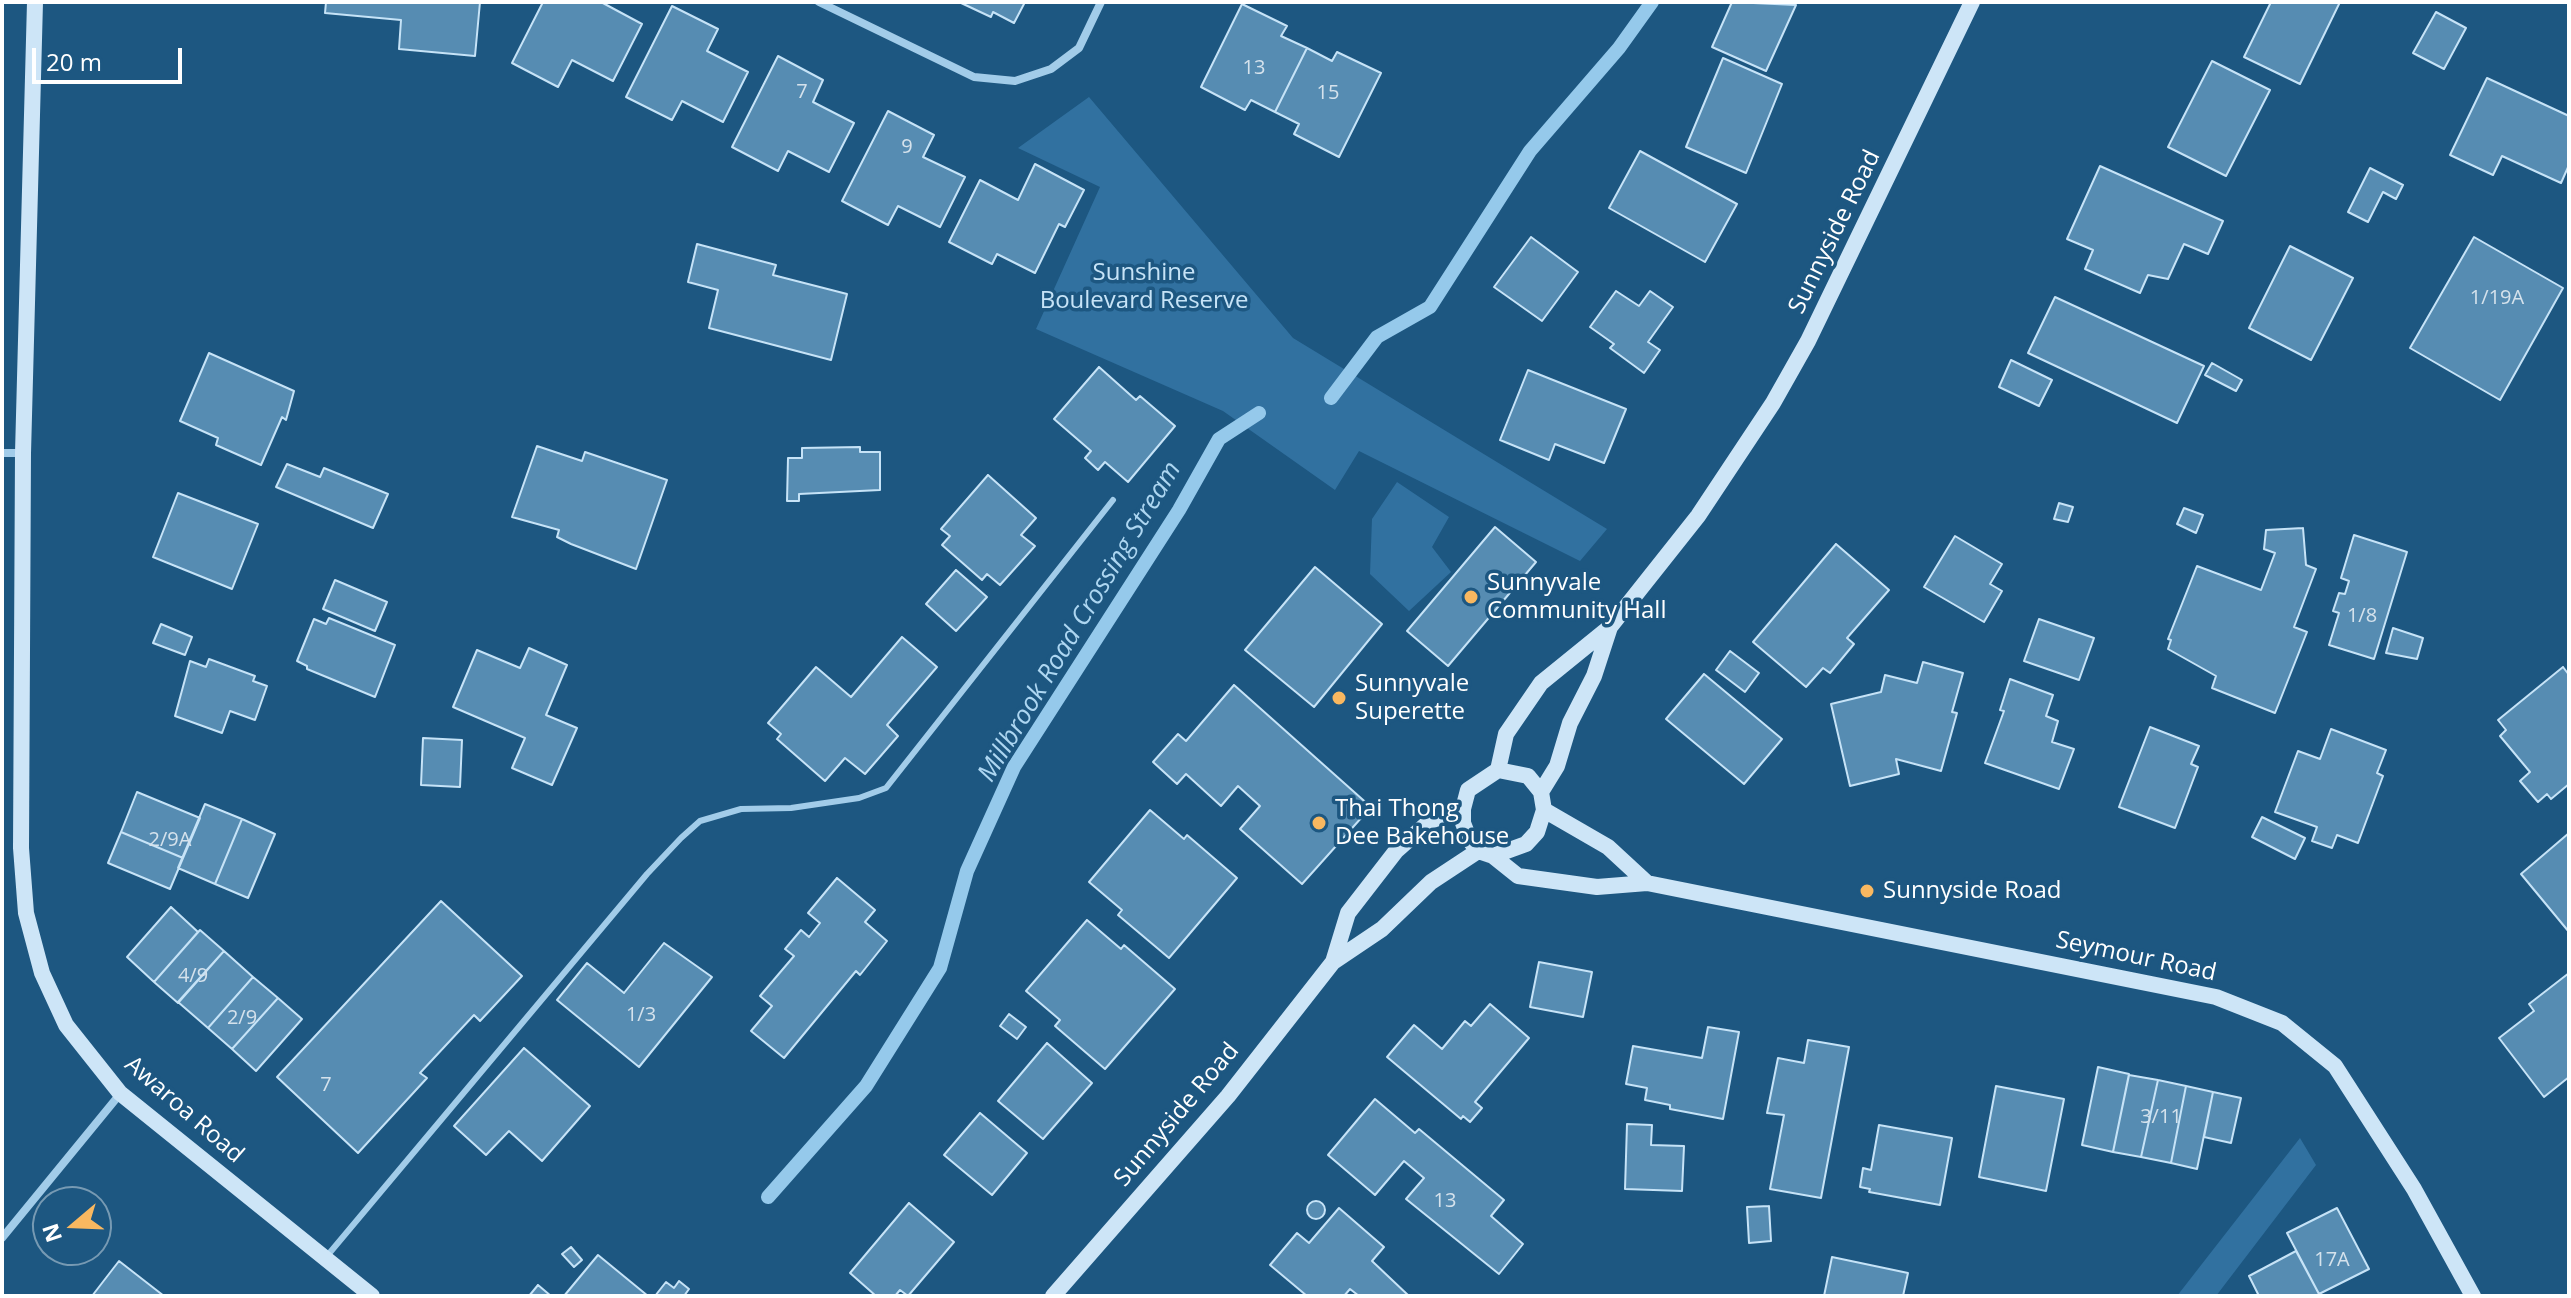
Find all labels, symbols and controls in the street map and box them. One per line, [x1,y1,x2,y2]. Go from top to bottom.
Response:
scale bar [36,32,186,82]
text: 20 m [46,45,102,78]
house number: 13 [1243,56,1265,80]
house number: 7 [796,80,808,104]
house number: 15 [1317,81,1339,105]
house number: 9 [901,135,913,159]
street label: Sunnyside Road [1783,145,1887,319]
park label: Sunshine Boulevard Reserve [1040,259,1248,315]
house number: 1/19A [2470,286,2524,310]
water label: Millbrook Road Crossing Stream [972,456,1188,788]
place label: Sunnyvale Community Hall [1487,569,1666,625]
marker: Sunnyvale Community Hall [1462,588,1480,606]
house number: 1/8 [2347,604,2377,628]
place label: Sunnyvale Superette [1355,670,1469,726]
marker: Sunnyvale Superette [1330,689,1348,707]
place label: Thai Thong Dee Bakehouse [1335,795,1509,851]
marker: Thai Thong Dee Bakehouse [1310,814,1328,832]
house number: 2/9A [149,828,191,852]
place label: Sunnyside Road [1883,877,2062,905]
marker: Sunnyside Road [1858,882,1876,900]
street label: Seymour Road [2053,926,2219,988]
house number: 4/9 [178,964,208,988]
house number: 1/3 [626,1003,656,1027]
house number: 2/9 [227,1006,257,1030]
street label: Sunnyside Road [1109,1037,1245,1193]
street label: Awaroa Road [119,1051,249,1169]
house number: 7 [320,1073,332,1097]
house number: 3/11 [2140,1105,2182,1129]
north arrow [32,1186,112,1266]
house number: 13 [1434,1189,1456,1213]
text: N [34,1220,68,1247]
house number: 17A [2314,1248,2350,1272]

